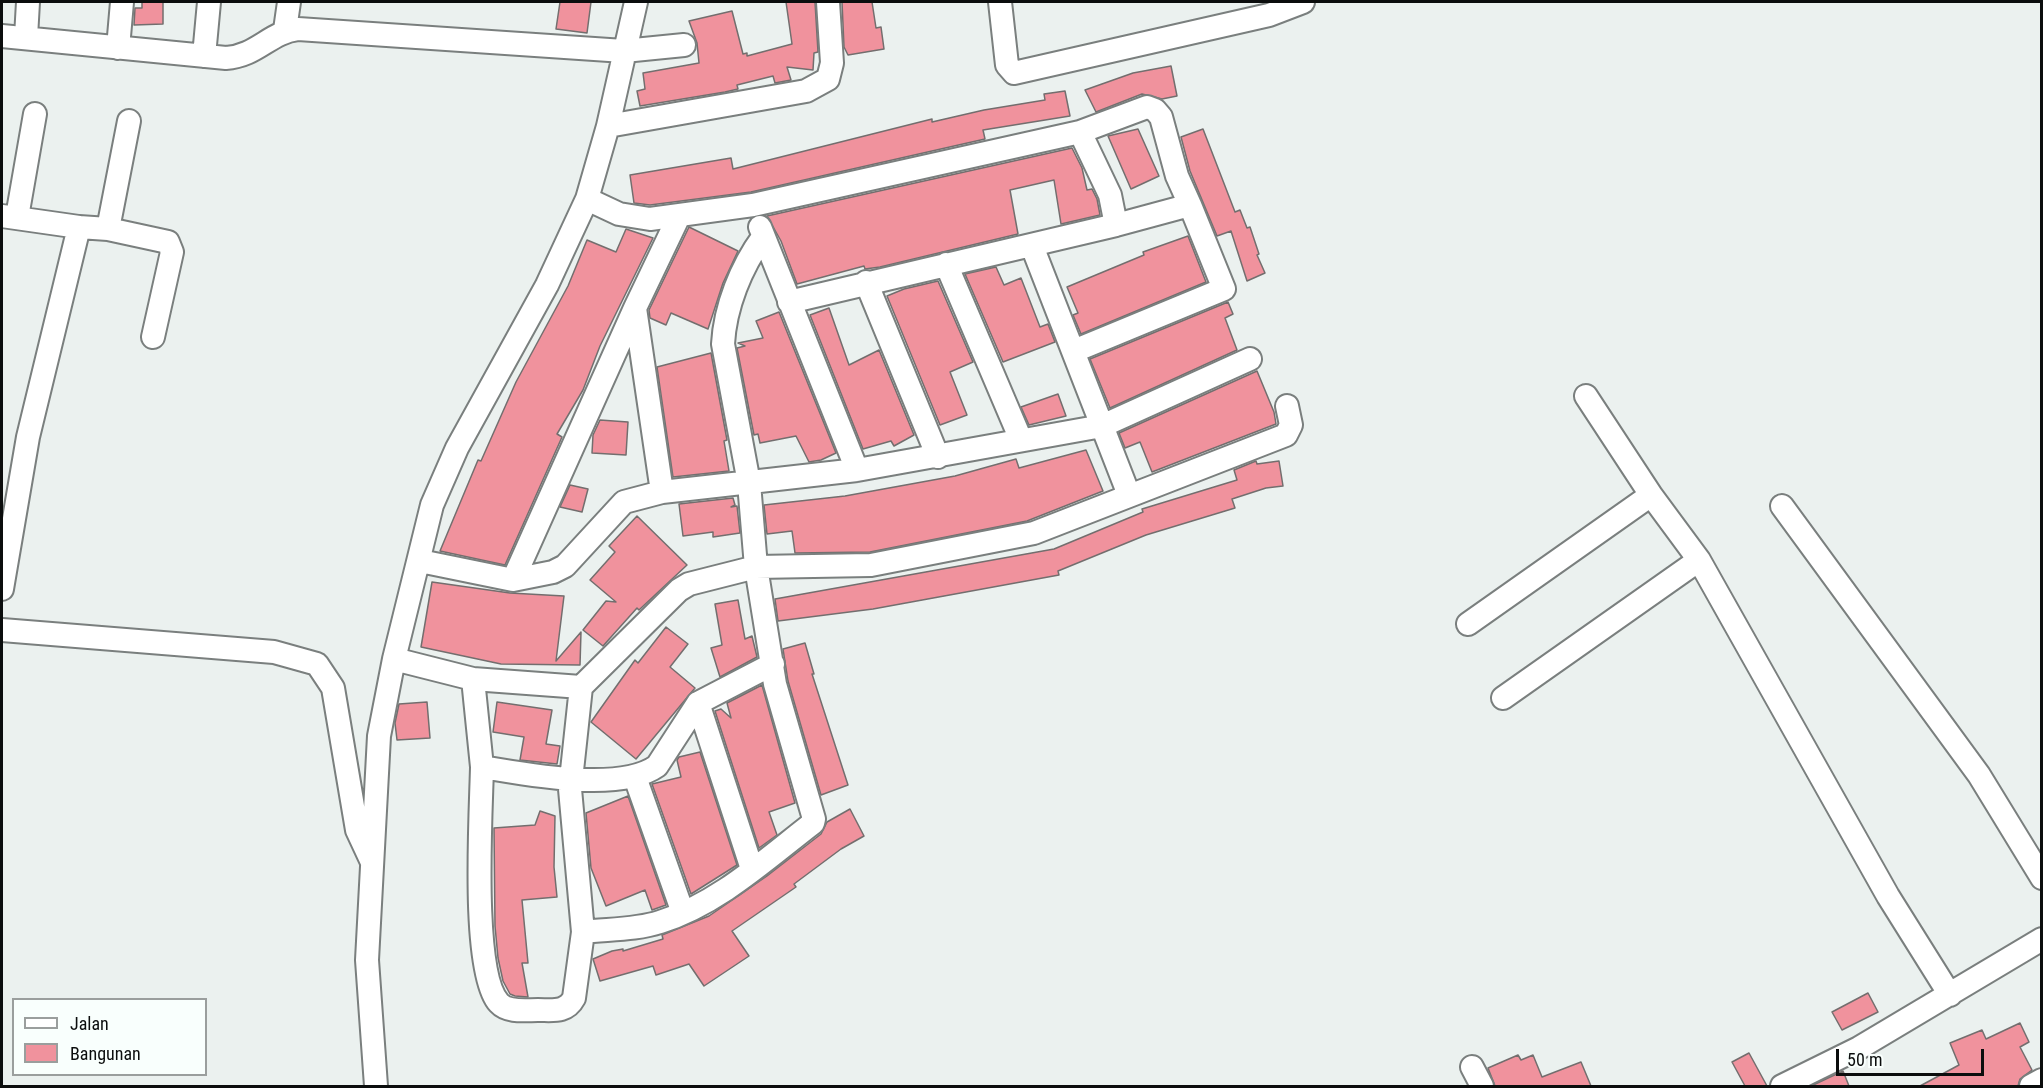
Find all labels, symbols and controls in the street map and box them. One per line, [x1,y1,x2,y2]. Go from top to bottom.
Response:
legend [12,998,207,1076]
text: Jalan [70,1013,109,1034]
scale bar [1839,1037,1988,1075]
text: Bangunan [70,1043,141,1064]
text: 50 m [1847,1049,1882,1070]

